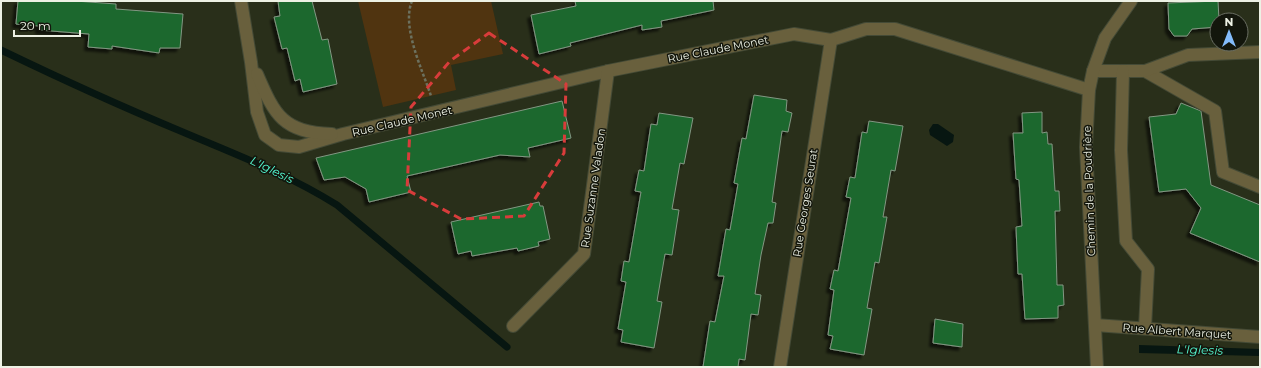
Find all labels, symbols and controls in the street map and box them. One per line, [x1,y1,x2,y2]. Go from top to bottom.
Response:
scale bar [14,12,80,38]
north arrow [1209,12,1249,52]
text: N [1225,15,1233,29]
text: 20 m [20,18,51,33]
street label: Rue Claude Monet [666,32,770,66]
street label: Rue Claude Monet [351,103,454,139]
street label: Chemin de la Poudrière [1080,125,1098,256]
street label: Rue Suzanne Valadon [578,127,608,249]
street label: Rue Georges Seurat [790,147,821,258]
water label: L'Iglesis [248,153,297,187]
street label: Rue Albert Marquet [1122,320,1232,342]
water label: L'Iglesis [1176,341,1224,358]

